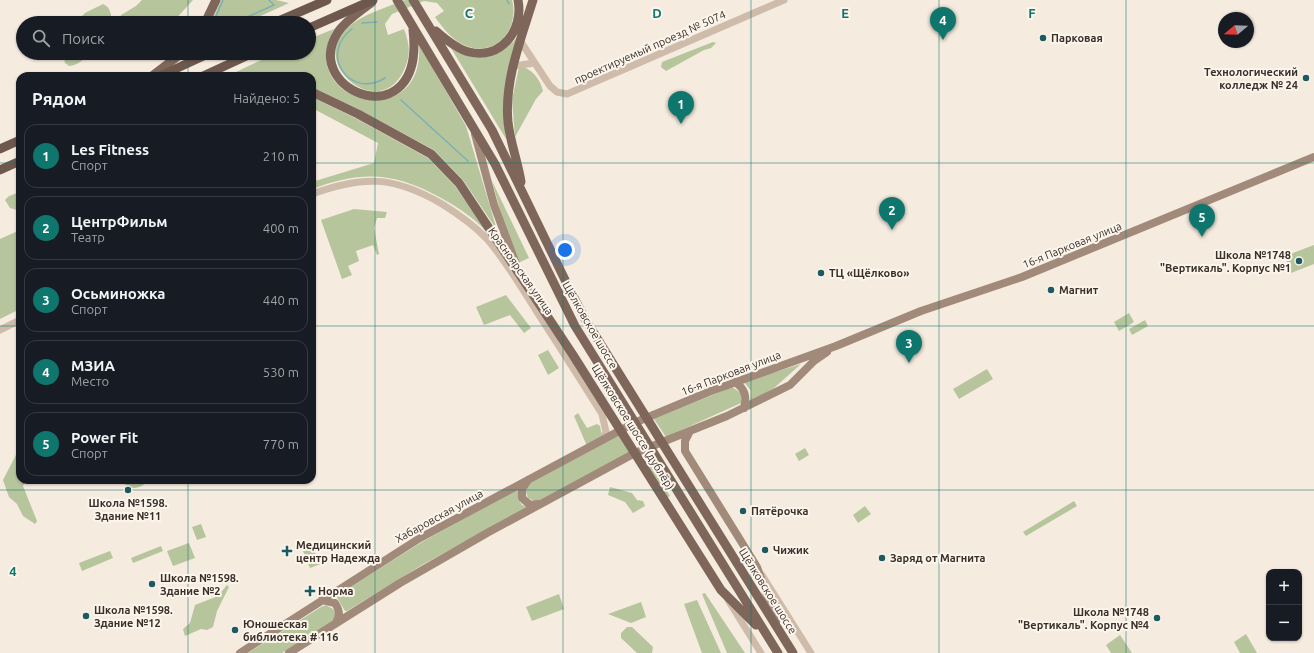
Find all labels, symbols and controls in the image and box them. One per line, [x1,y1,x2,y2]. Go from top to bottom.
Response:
text: C [465,6,474,20]
text: D [652,6,662,20]
text: E [841,6,849,20]
text: F [1028,6,1036,20]
pin: 4 [930,7,956,40]
street label: проектируемый проезд № 5074 [573,8,727,86]
north arrow [1218,12,1254,48]
search box [16,16,316,60]
icon: search [30,27,52,49]
text: Поиск [62,30,105,47]
place label: Парковая [1051,32,1103,44]
marker: Парковая [1038,33,1048,43]
place label: Технологический колледж № 24 [1204,66,1298,91]
marker: Технологический колледж № 24 [1301,73,1311,83]
text: Рядом [32,89,87,108]
text: Найдено: 5 [233,91,300,105]
pin: 1 [668,91,694,124]
text: Les Fitness [71,141,149,158]
text: 1 [42,149,50,163]
text: 210 m [263,149,299,163]
text: Спорт [71,158,107,172]
pin: 2 [879,197,905,230]
pin: 5 [1189,204,1215,237]
text: ЦентрФильм [71,213,168,230]
street label: 16-я Парковая улица [1021,220,1123,270]
text: 2 [42,221,50,235]
text: 400 m [263,221,299,235]
street label: Красноярская улица [486,225,556,317]
text: Театр [71,230,105,244]
your location [555,240,575,260]
place label: Школа №1748 "Вертикаль". Корпус №1 [1160,249,1291,274]
marker: Школа №1748 "Вертикаль". Корпус №1 [1294,256,1304,266]
place label: ТЦ «Щёлково» [829,267,909,279]
marker: ТЦ «Щёлково» [816,268,826,278]
street label: Щёлковское шоссе [560,279,620,371]
place label: Магнит [1059,284,1099,296]
text: Осьминожка [71,285,166,302]
marker: Магнит [1046,285,1056,295]
text: 3 [42,293,50,307]
text: 440 m [263,293,299,307]
text: Спорт [71,302,107,316]
pin: 3 [896,330,922,363]
street label: 16-я Парковая улица [679,348,783,398]
text: МЗИА [71,357,115,374]
street label: Щёлковское шоссе (дублёр) [589,362,677,492]
text: 4 [42,365,50,379]
text: 530 m [263,365,299,379]
text: Место [71,374,109,388]
text: Power Fit [71,429,138,446]
text: 5 [42,437,50,451]
text: 770 m [263,437,299,451]
text: Спорт [71,446,107,460]
marker: Школа №1598. Здание №11 [123,485,133,495]
street label: Хабаровская улица [393,487,485,545]
place label: Школа №1598. Здание №11 [89,497,168,522]
place label: Пятёрочка [751,505,809,517]
marker: Пятёрочка [738,506,748,516]
place label: Медицинский центр Надежда [296,539,380,564]
place label: Чижик [773,544,810,556]
marker: Медицинский центр Надежда [281,545,293,557]
marker: Чижик [760,545,770,555]
street label: Щёлковское шоссе [737,546,799,636]
place label: Заряд от Магнита [890,552,985,564]
marker: Заряд от Магнита [877,553,887,563]
text: 4 [9,564,17,578]
map controls [1266,569,1302,641]
button: + [1266,569,1302,605]
place label: Школа №1598. Здание №2 [160,572,239,597]
marker: Школа №1598. Здание №2 [147,579,157,589]
place label: Норма [318,585,353,597]
marker: Норма [305,586,315,596]
place label: Школа №1598. Здание №12 [94,604,173,629]
button: − [1266,605,1302,641]
place label: Школа №1748 "Вертикаль". Корпус №4 [1018,606,1149,631]
marker: Школа №1598. Здание №12 [81,611,91,621]
marker: Школа №1748 "Вертикаль". Корпус №4 [1152,613,1162,623]
place label: Юношеская библиотека # 116 [243,618,338,643]
marker: Юношеская библиотека # 116 [230,625,240,635]

